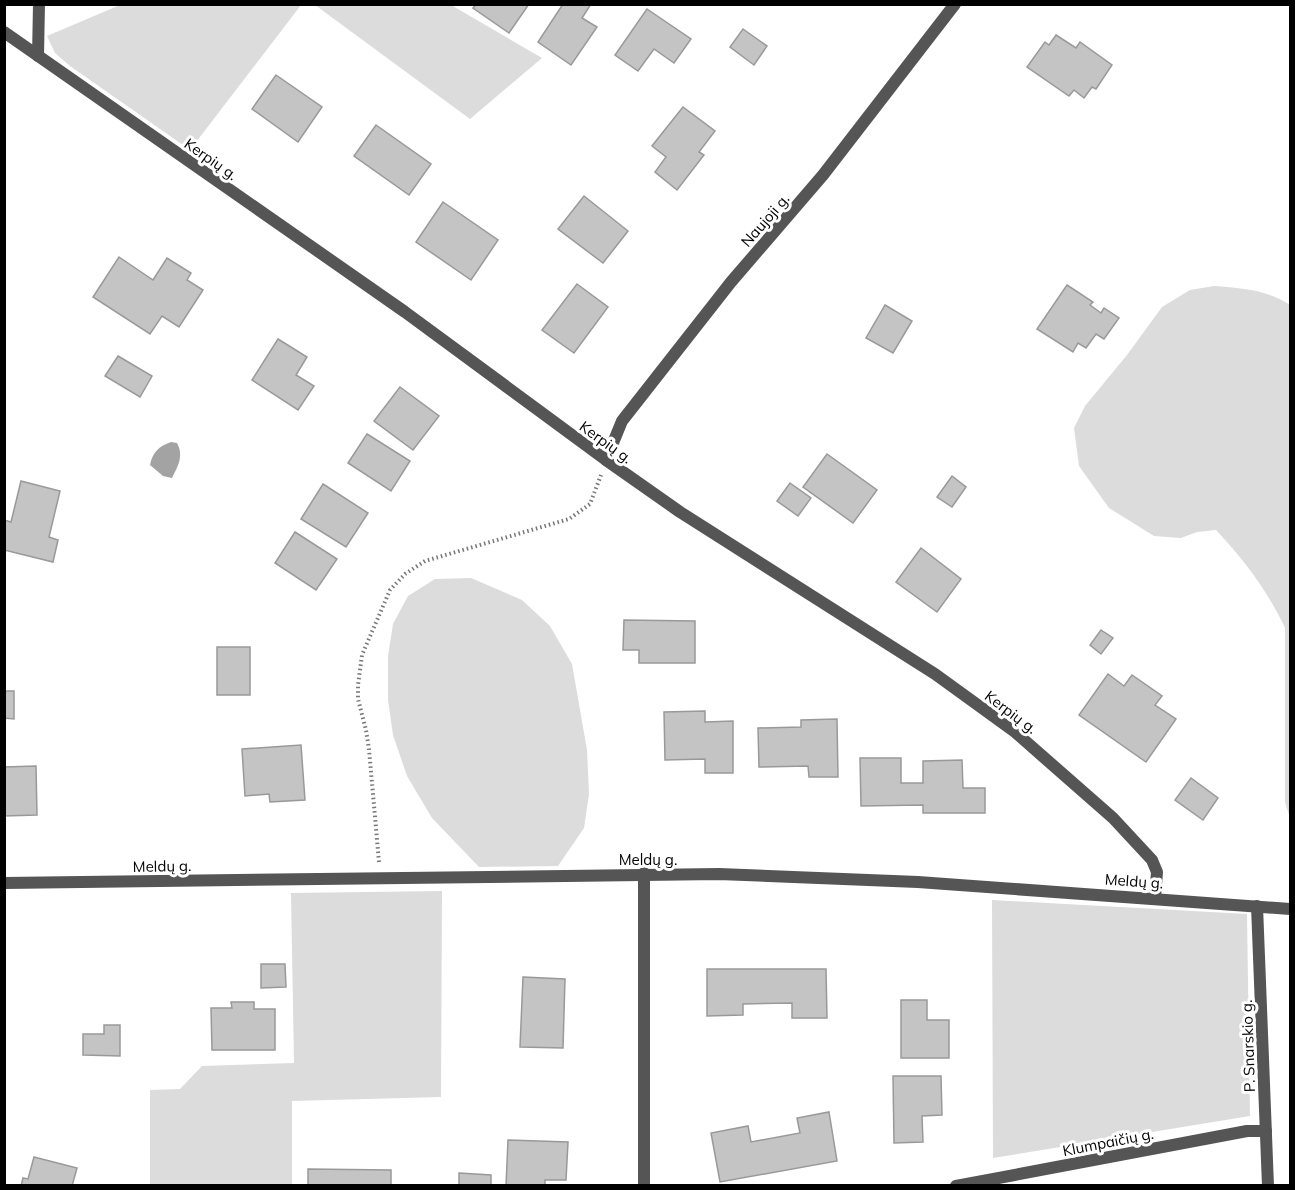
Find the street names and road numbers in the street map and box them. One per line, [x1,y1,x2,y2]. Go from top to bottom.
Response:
street label: Kerpių g. [181,134,241,184]
street label: Naujoji g. [737,189,793,251]
street label: Kerpių g. [576,417,636,467]
street label: Kerpių g. [981,686,1041,738]
street label: Meldų g. [619,850,677,869]
street label: Meldų g. [133,856,191,876]
street label: Meldų g. [1104,869,1164,893]
street label: P. Snarskio g. [1237,999,1259,1093]
street label: Klumpaičių g. [1061,1124,1155,1160]

